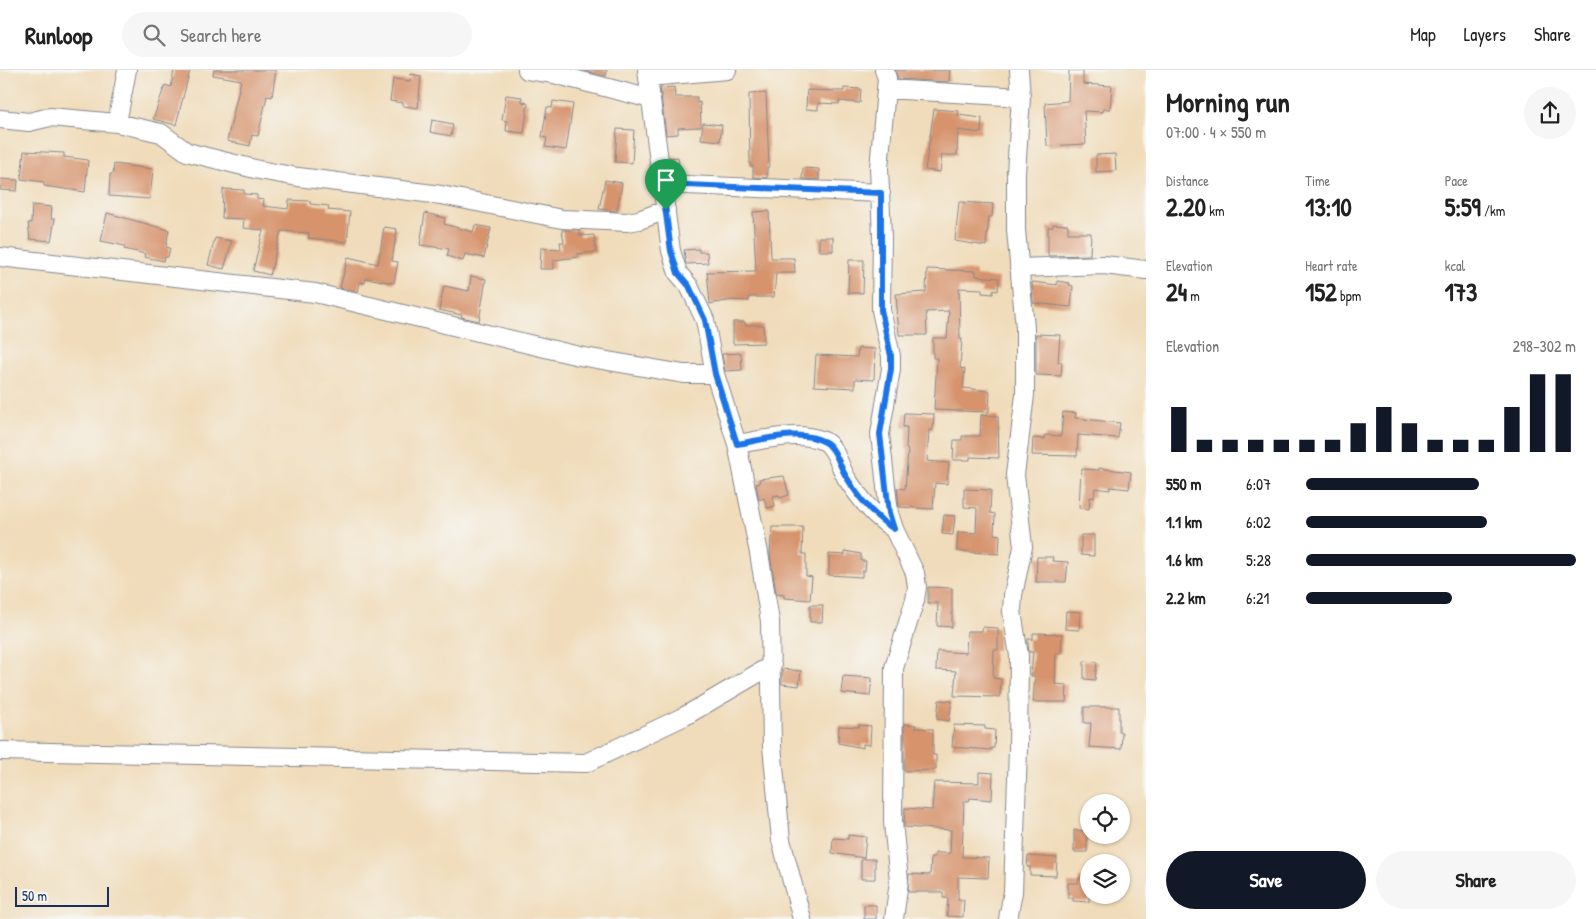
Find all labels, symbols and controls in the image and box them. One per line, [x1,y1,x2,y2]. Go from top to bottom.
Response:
search box [122,12,472,57]
text: Runloop [25,19,92,51]
icon: search [140,21,168,49]
text: Search here [180,22,262,48]
text: Map [1410,22,1436,47]
text: Layers [1464,22,1506,47]
text: Share [1534,22,1571,47]
text: Morning run [1166,83,1290,121]
button: share [1524,87,1576,139]
text: 07:00 · 4 × 550 m [1166,121,1266,143]
pin [645,159,687,210]
icon: arrive [652,166,680,194]
text: Distance [1166,171,1209,190]
text: Time [1305,171,1330,190]
text: Pace [1445,171,1468,190]
text: 2.20 [1166,190,1206,224]
text: 13:10 [1305,190,1352,224]
text: 5:59 [1445,190,1481,224]
text: km [1206,201,1225,220]
text: /km [1481,201,1505,220]
text: Elevation [1166,256,1213,275]
text: Heart rate [1305,256,1358,275]
text: kcal [1445,256,1465,275]
text: 24 [1166,275,1187,309]
text: 152 [1305,275,1337,309]
text: 173 [1445,275,1477,309]
text: m [1187,286,1200,305]
text: bpm [1337,286,1361,305]
text: Elevation [1166,335,1219,357]
text: 298–302 m [1513,335,1576,357]
text: 550 m [1166,473,1201,495]
text: 6:07 [1246,473,1271,495]
text: 1.1 km [1166,511,1202,533]
text: 6:02 [1246,511,1271,533]
text: 1.6 km [1166,549,1203,571]
text: 5:28 [1246,549,1271,571]
text: 2.2 km [1166,587,1206,609]
text: 6:21 [1246,587,1269,609]
map controls [1080,794,1130,904]
button: locate [1080,794,1130,844]
button: Save [1166,851,1366,909]
button: Share [1376,851,1576,909]
button: layers [1080,854,1130,904]
scale bar [15,884,109,907]
text: 50 m [22,886,47,905]

